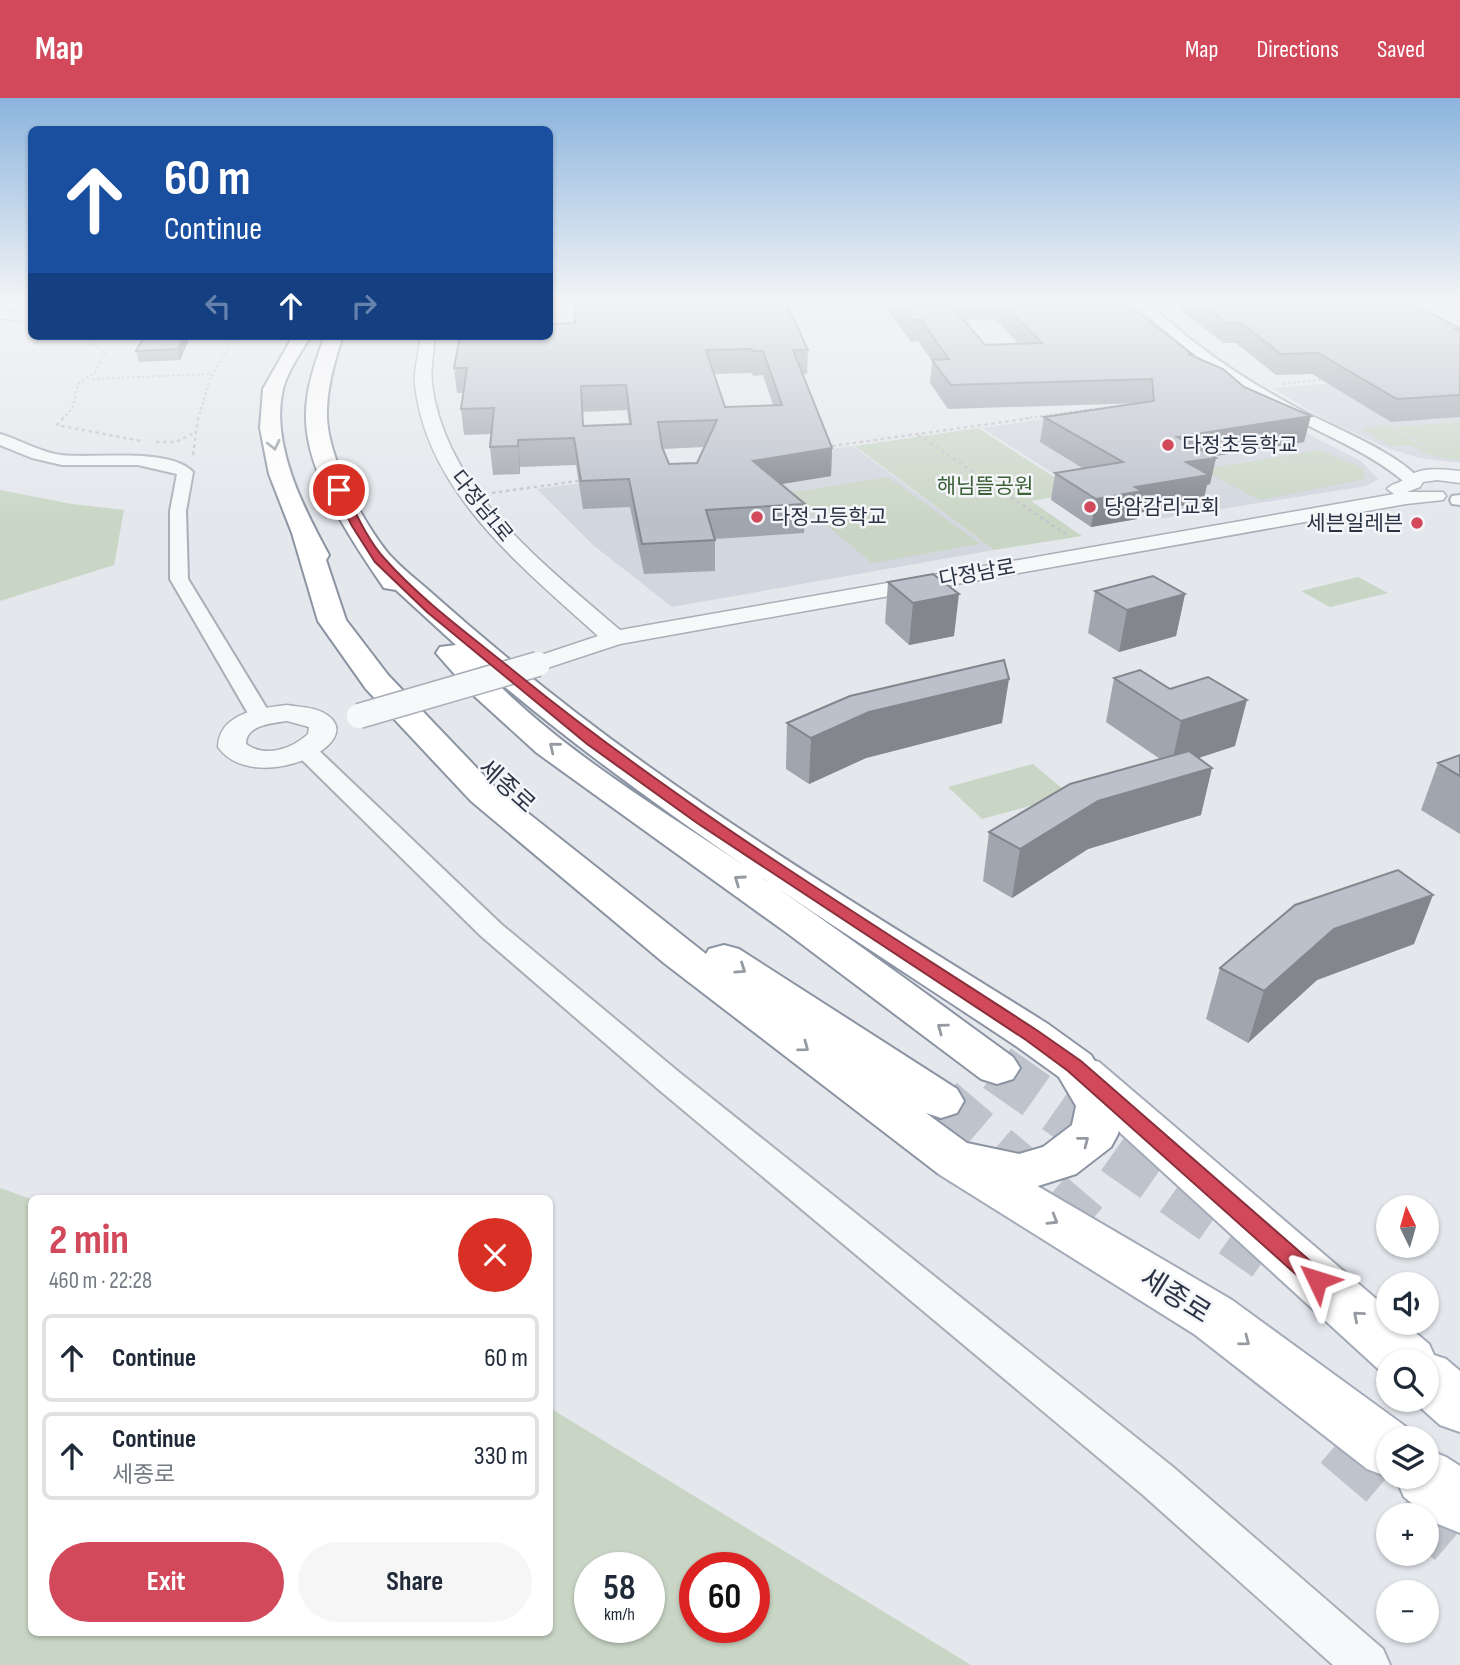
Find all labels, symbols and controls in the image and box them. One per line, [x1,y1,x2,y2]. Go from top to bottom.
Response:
text: Map [35,29,84,69]
text: Map [1185,35,1218,64]
text: Directions [1256,35,1339,64]
text: Saved [1377,35,1425,64]
text: 60 m [164,150,251,209]
icon: ahead [49,154,140,245]
text: Continue [164,210,262,249]
icon: left [199,287,237,325]
icon: ahead [272,287,310,325]
icon: right [345,287,383,325]
place label: 다정초등학교 [1182,433,1298,458]
marker: 다정초등학교 [1160,437,1176,453]
one-way arrow [265,439,280,451]
pin [309,460,369,520]
street label: 다정남1로 [445,466,518,547]
icon: arrive [320,471,358,509]
park label: 해님뜰공원 [937,474,1033,499]
place label: 당암감리교회 [1104,495,1220,520]
marker: 당암감리교회 [1082,499,1098,515]
place label: 다정고등학교 [771,505,887,530]
marker: 다정고등학교 [749,509,765,525]
place label: 세븐일레븐 [1306,511,1403,536]
marker: 세븐일레븐 [1409,515,1425,531]
street label: 다정남로 [937,554,1017,593]
one-way arrow [549,742,561,755]
street label: 세종로 [472,753,541,819]
one-way arrow [733,875,746,888]
one-way arrow [734,961,747,974]
one-way arrow [938,1023,950,1036]
one-way arrow [796,1039,809,1052]
one-way arrow [1077,1137,1089,1150]
north arrow [1376,1195,1438,1258]
map controls [1376,1195,1439,1643]
one-way arrow [1045,1212,1058,1225]
text: 2 min [49,1215,129,1266]
button: close [458,1218,532,1292]
position arrow [1280,1243,1354,1317]
street label: 세종로 [1134,1262,1217,1331]
text: 460 m · 22:28 [49,1267,152,1295]
button: sound [1376,1272,1439,1335]
one-way arrow [1353,1312,1366,1324]
one-way arrow [1238,1333,1250,1345]
icon: ahead [53,1339,91,1377]
text: Continue [112,1343,196,1374]
text: 60 m [484,1343,528,1374]
button: search [1376,1349,1439,1412]
text: Continue [112,1424,196,1455]
button: layers [1376,1426,1439,1489]
icon: ahead [53,1437,91,1475]
text: 330 m [474,1441,528,1472]
text: 세종로 [112,1461,175,1489]
button: + [1376,1503,1439,1566]
button: Exit [49,1542,284,1622]
button: Share [298,1542,532,1622]
speed limit sign: 60 [679,1552,770,1643]
text: 58 [604,1567,635,1610]
button: − [1376,1580,1439,1643]
text: km/h [604,1604,635,1625]

